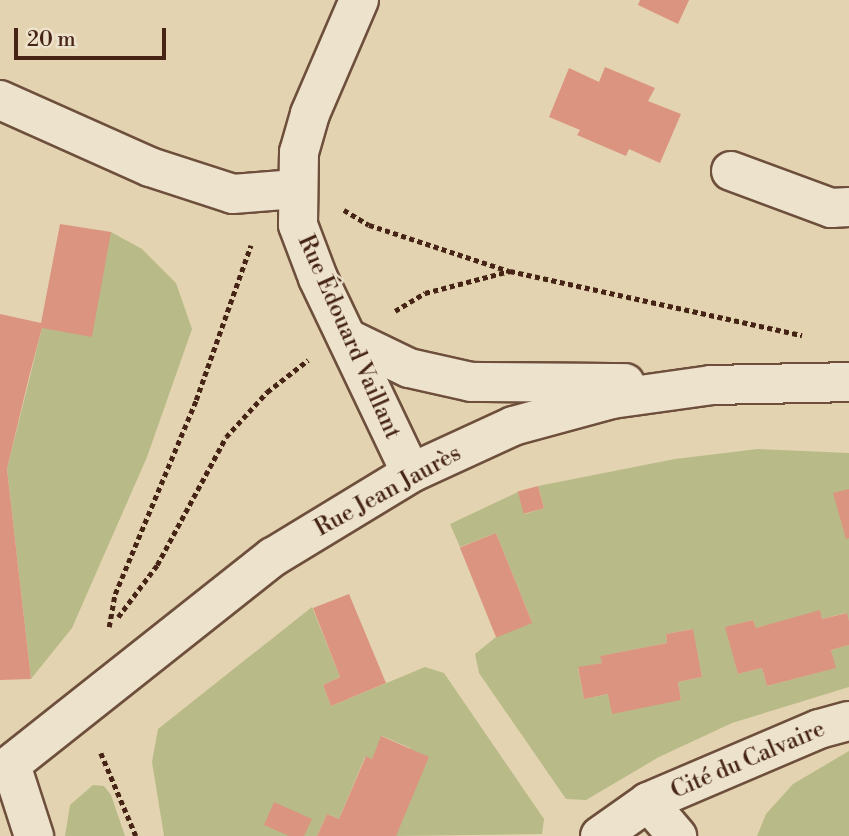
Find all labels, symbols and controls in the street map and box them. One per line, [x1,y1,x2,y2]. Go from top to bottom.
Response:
scale bar [18,14,170,58]
text: 20 m [27,27,76,53]
street label: Rue Édouard Vaillant [292,231,406,443]
street label: Rue Jean Jaurès [310,439,466,543]
street label: Cité du Calvaire [667,715,829,805]

